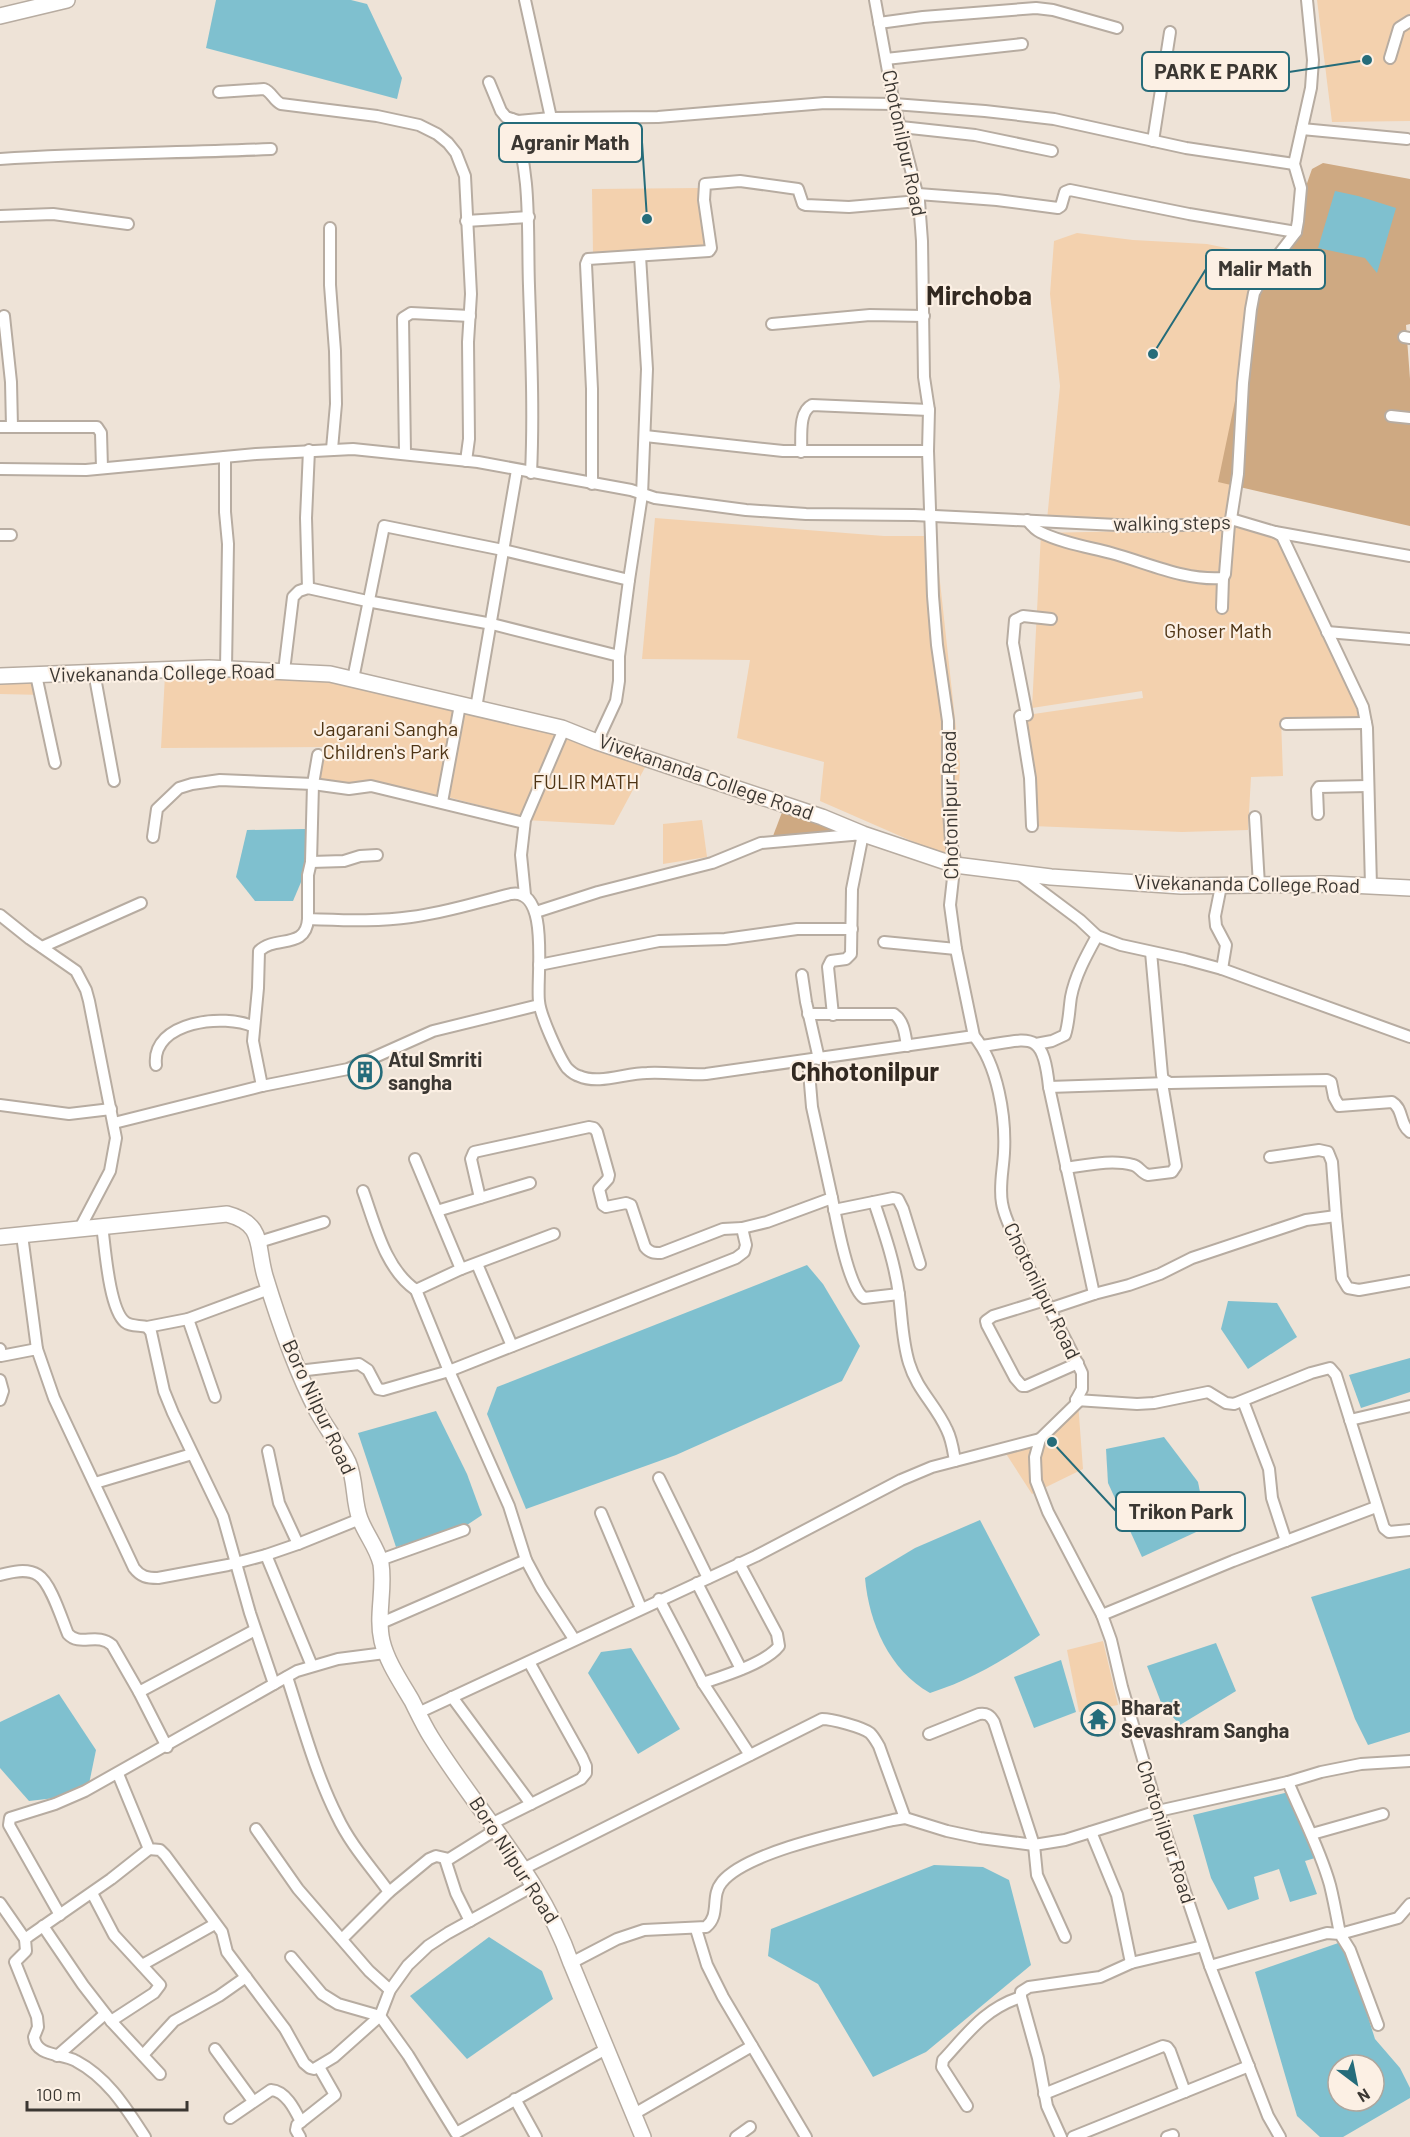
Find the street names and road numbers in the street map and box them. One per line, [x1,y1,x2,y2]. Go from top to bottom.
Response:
street label: Chotonilpur Road [878,67,932,218]
street label: walking steps [1113,509,1231,535]
street label: Vivekananda College Road [49,658,275,686]
street label: Vivekananda College Road [596,728,817,824]
street label: Chotonilpur Road [936,730,962,880]
street label: Vivekananda College Road [1134,869,1360,897]
street label: Chotonilpur Road [999,1218,1086,1363]
street label: Boro Nilpur Road [278,1335,362,1478]
street label: Chotonilpur Road [1132,1757,1201,1906]
street label: Boro Nilpur Road [465,1792,565,1927]

